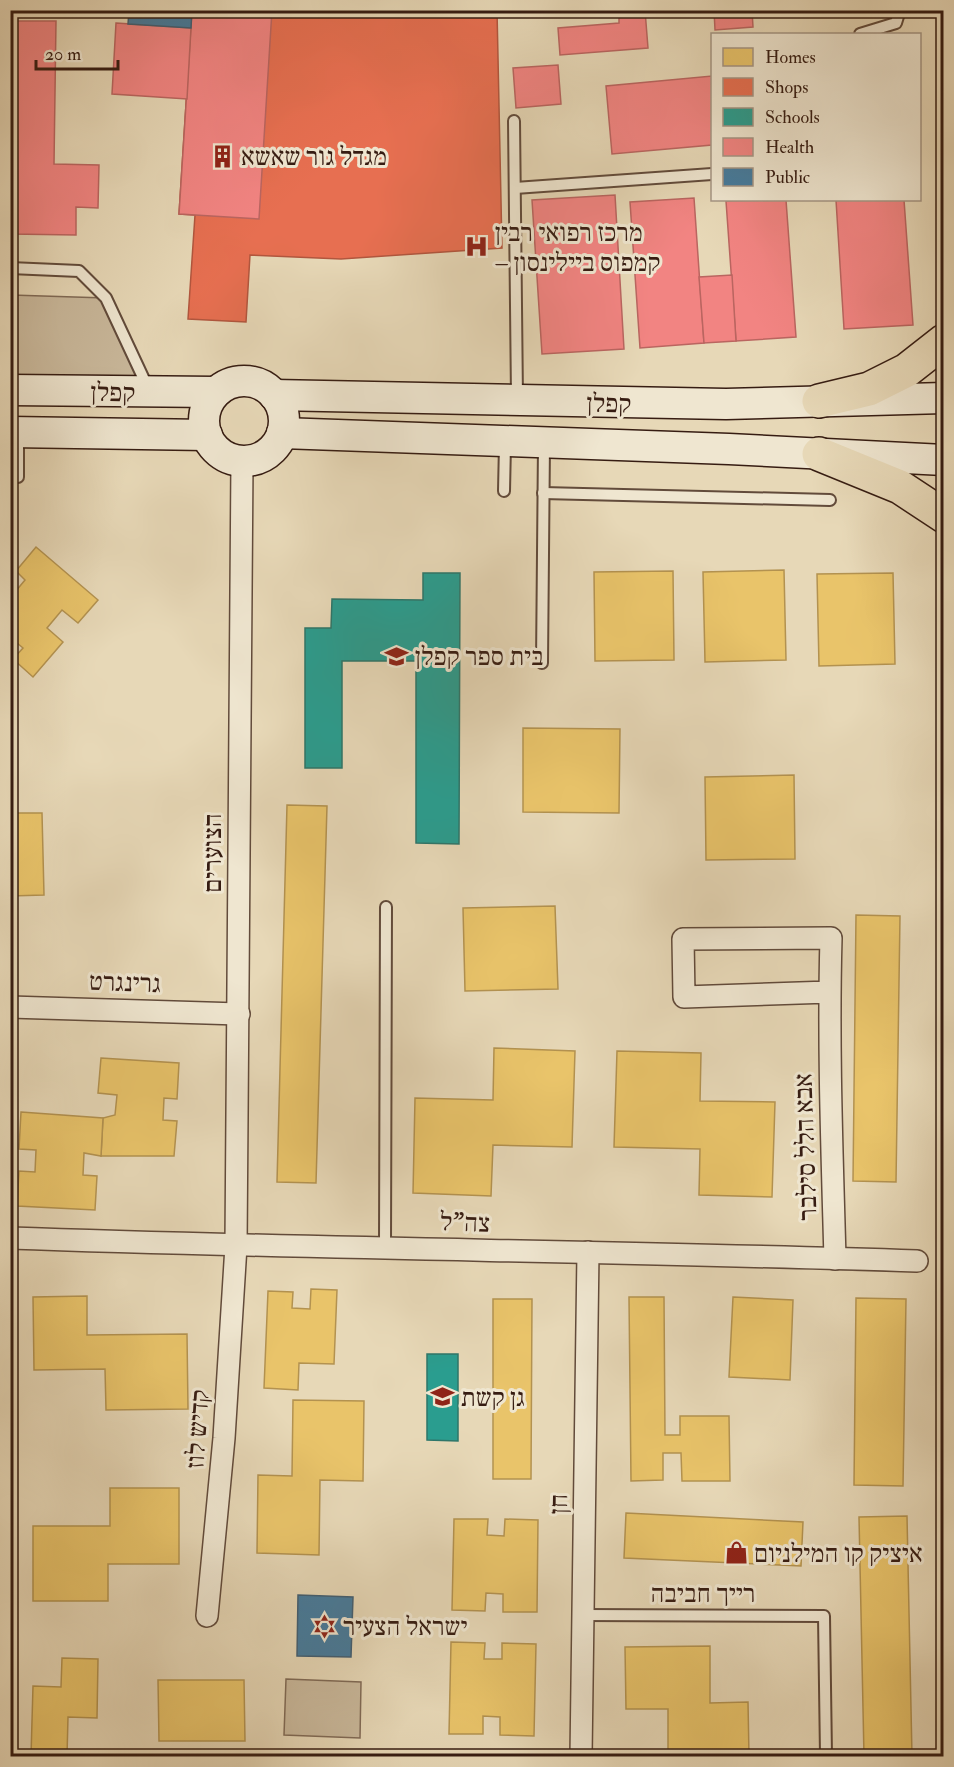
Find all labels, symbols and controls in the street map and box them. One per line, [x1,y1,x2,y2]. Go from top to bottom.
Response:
scale bar [36,33,118,71]
legend [711,33,921,201]
text: 20 m [45,43,81,66]
text: Homes [765,46,816,69]
text: Shops [765,76,808,99]
text: Schools [765,106,820,129]
text: Health [765,136,815,159]
place label: מגדל גור שאשא [241,141,387,173]
building icon: מגדל גור שאשא [210,143,236,169]
text: Public [765,166,810,189]
place label: מרכז רפואי רבין – קמפוס ביילינסון [495,217,661,279]
hospital icon: מרכז רפואי רבין – קמפוס ביילינסון [464,234,490,260]
street label: קפלן [90,377,136,409]
street label: קפלן [586,388,632,420]
place label: בית ספר קפלן [415,641,544,673]
school or university icon: בית ספר קפלן [384,643,410,669]
street label: הצוערים [197,813,229,893]
street label: גרינגרט [89,966,161,1000]
street label: אבא הלל סילבר [787,1073,825,1221]
street label: צה"ל [439,1206,491,1240]
place label: גן קשת [461,1382,525,1414]
school or university icon: גן קשת [430,1384,456,1410]
street label: קדיש לוז [179,1388,217,1470]
street label: חן [543,1494,575,1514]
place label: איציק קו המילניום [754,1538,923,1570]
shop icon: איציק קו המילניום [723,1540,749,1566]
street label: רייך חביבה [651,1578,755,1610]
place label: ישראל הצעיר [343,1611,468,1643]
synagogue icon: ישראל הצעיר [312,1613,338,1639]

